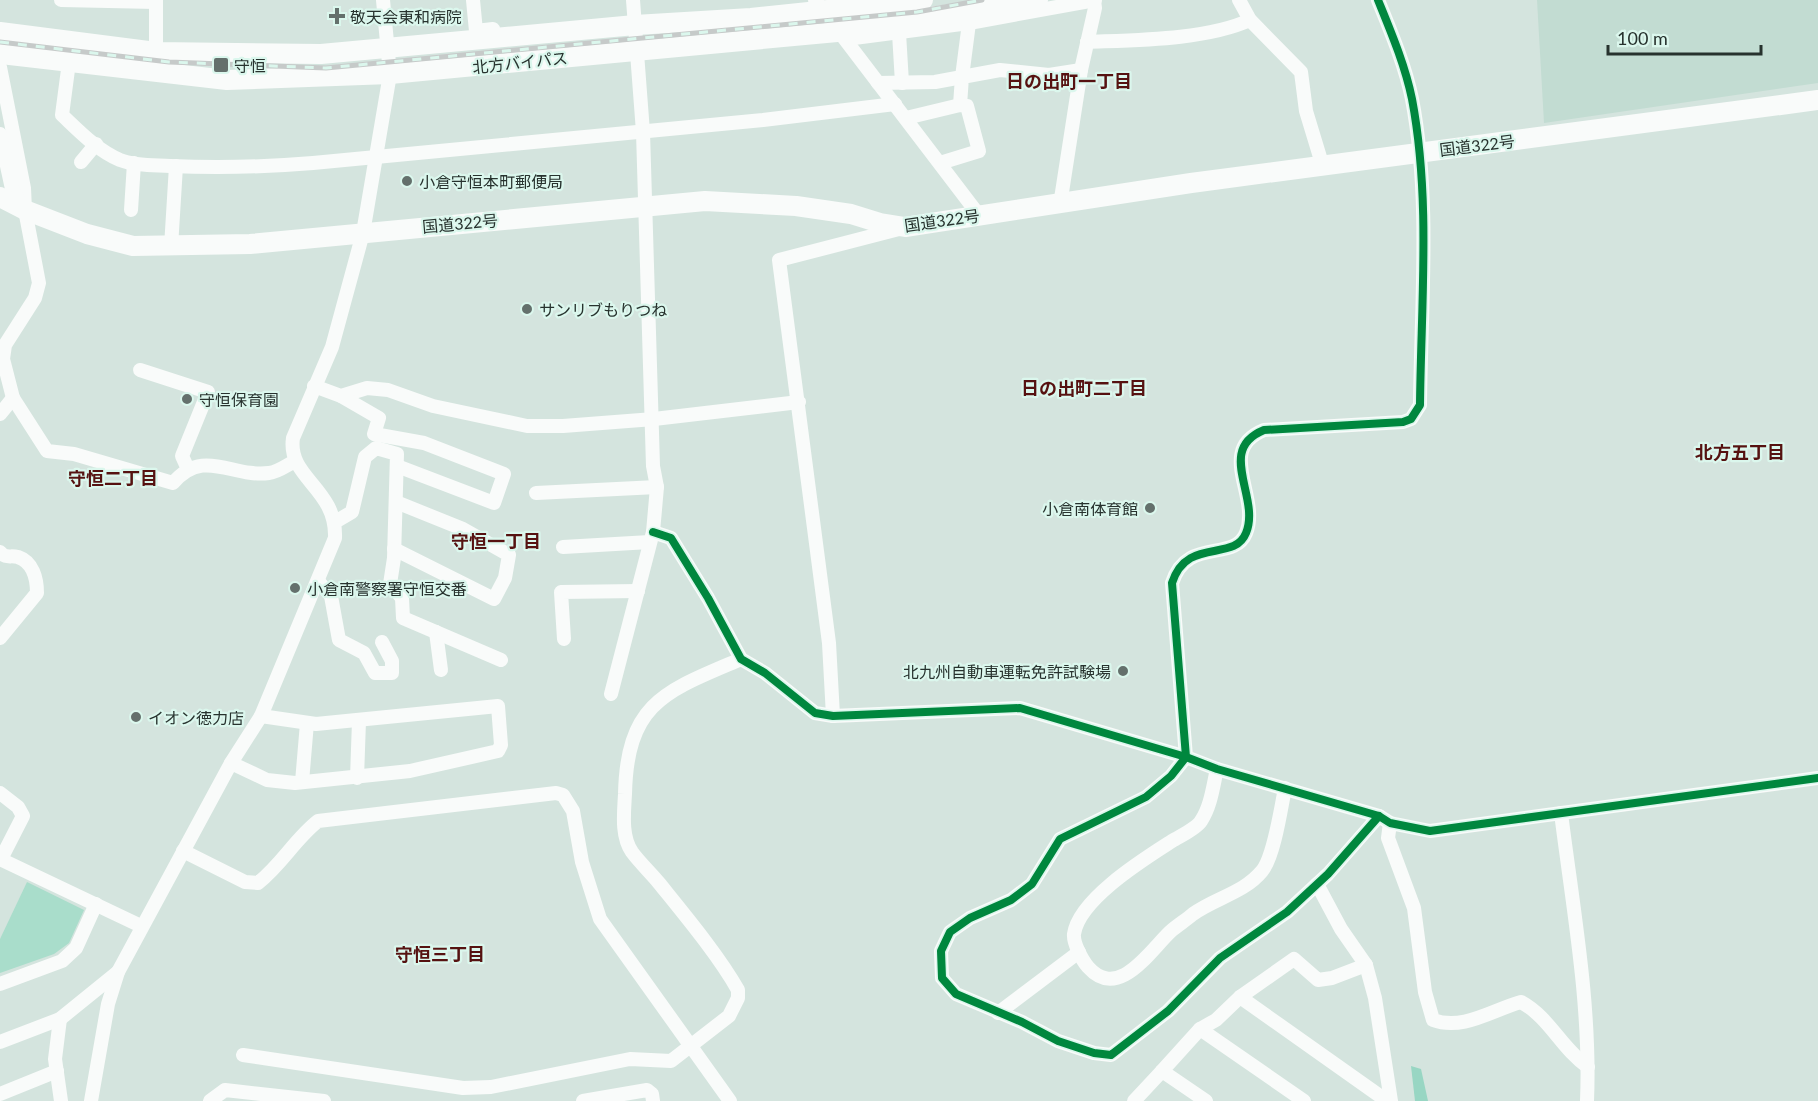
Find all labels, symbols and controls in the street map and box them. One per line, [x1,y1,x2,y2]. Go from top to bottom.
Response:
marker: 敬天会東和病院 [328,7,346,25]
place label: 敬天会東和病院 [350,7,462,26]
scale bar [1608,18,1761,56]
text: 100 m [1617,27,1668,49]
street label: 北方バイパス [471,48,569,76]
marker: 守恒 [212,56,230,74]
place label: 守恒 [234,56,266,75]
district label: 日の出町一丁目 [1006,70,1132,92]
street label: 国道322号 [1438,131,1516,159]
place label: 小倉守恒本町郵便局 [419,172,563,191]
marker: 小倉守恒本町郵便局 [400,174,414,188]
street label: 国道322号 [903,205,981,235]
street label: 国道322号 [421,210,499,236]
place label: サンリブもりつね [539,300,667,319]
marker: サンリブもりつね [520,302,534,316]
district label: 日の出町二丁目 [1021,377,1147,399]
place label: 守恒保育園 [199,390,279,409]
marker: 守恒保育園 [180,392,194,406]
district label: 北方五丁目 [1695,441,1785,463]
district label: 守恒二丁目 [68,467,158,489]
place label: 小倉南体育館 [1042,499,1138,518]
marker: 小倉南体育館 [1143,501,1157,515]
district label: 守恒一丁目 [451,530,541,552]
place label: 小倉南警察署守恒交番 [307,579,467,598]
marker: 小倉南警察署守恒交番 [288,581,302,595]
place label: 北九州自動車運転免許試験場 [903,662,1111,681]
marker: 北九州自動車運転免許試験場 [1116,664,1130,678]
place label: イオン徳力店 [148,708,244,727]
marker: イオン徳力店 [129,710,143,724]
district label: 守恒三丁目 [395,943,485,965]

